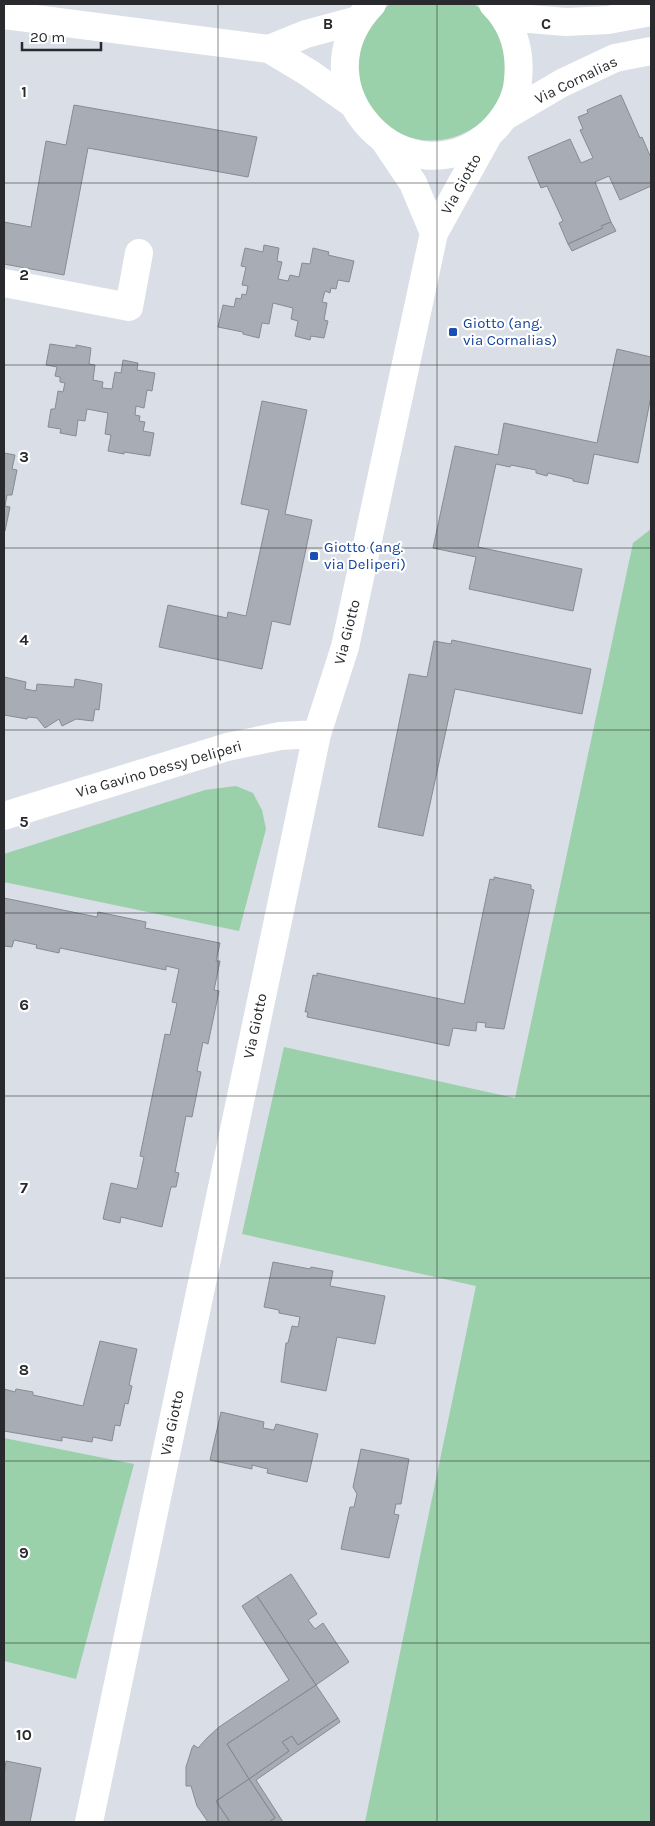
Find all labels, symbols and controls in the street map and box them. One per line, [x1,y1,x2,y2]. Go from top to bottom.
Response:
text: B [323,14,333,33]
text: C [541,14,551,33]
scale bar [22,20,101,52]
text: 20 m [30,28,65,46]
street label: Via Cornalias [532,52,620,108]
text: 1 [21,82,27,101]
street label: Via Giotto [437,151,485,217]
text: 2 [19,265,29,284]
place label: Giotto (ang. via Cornalias) [463,314,557,349]
marker: Giotto (ang. via Cornalias) [447,326,459,338]
text: 3 [19,447,29,466]
place label: Giotto (ang. via Deliperi) [324,538,406,573]
marker: Giotto (ang. via Deliperi) [308,550,320,562]
street label: Via Giotto [330,598,364,666]
text: 4 [19,630,29,649]
street label: Via Gavino Dessy Deliperi [74,737,244,801]
text: 5 [19,812,29,831]
street label: Via Giotto [239,992,271,1060]
text: 6 [19,995,29,1014]
text: 7 [20,1178,28,1197]
text: 8 [19,1360,29,1379]
street label: Via Giotto [156,1389,188,1457]
text: 9 [19,1543,29,1562]
text: 10 [16,1725,32,1744]

